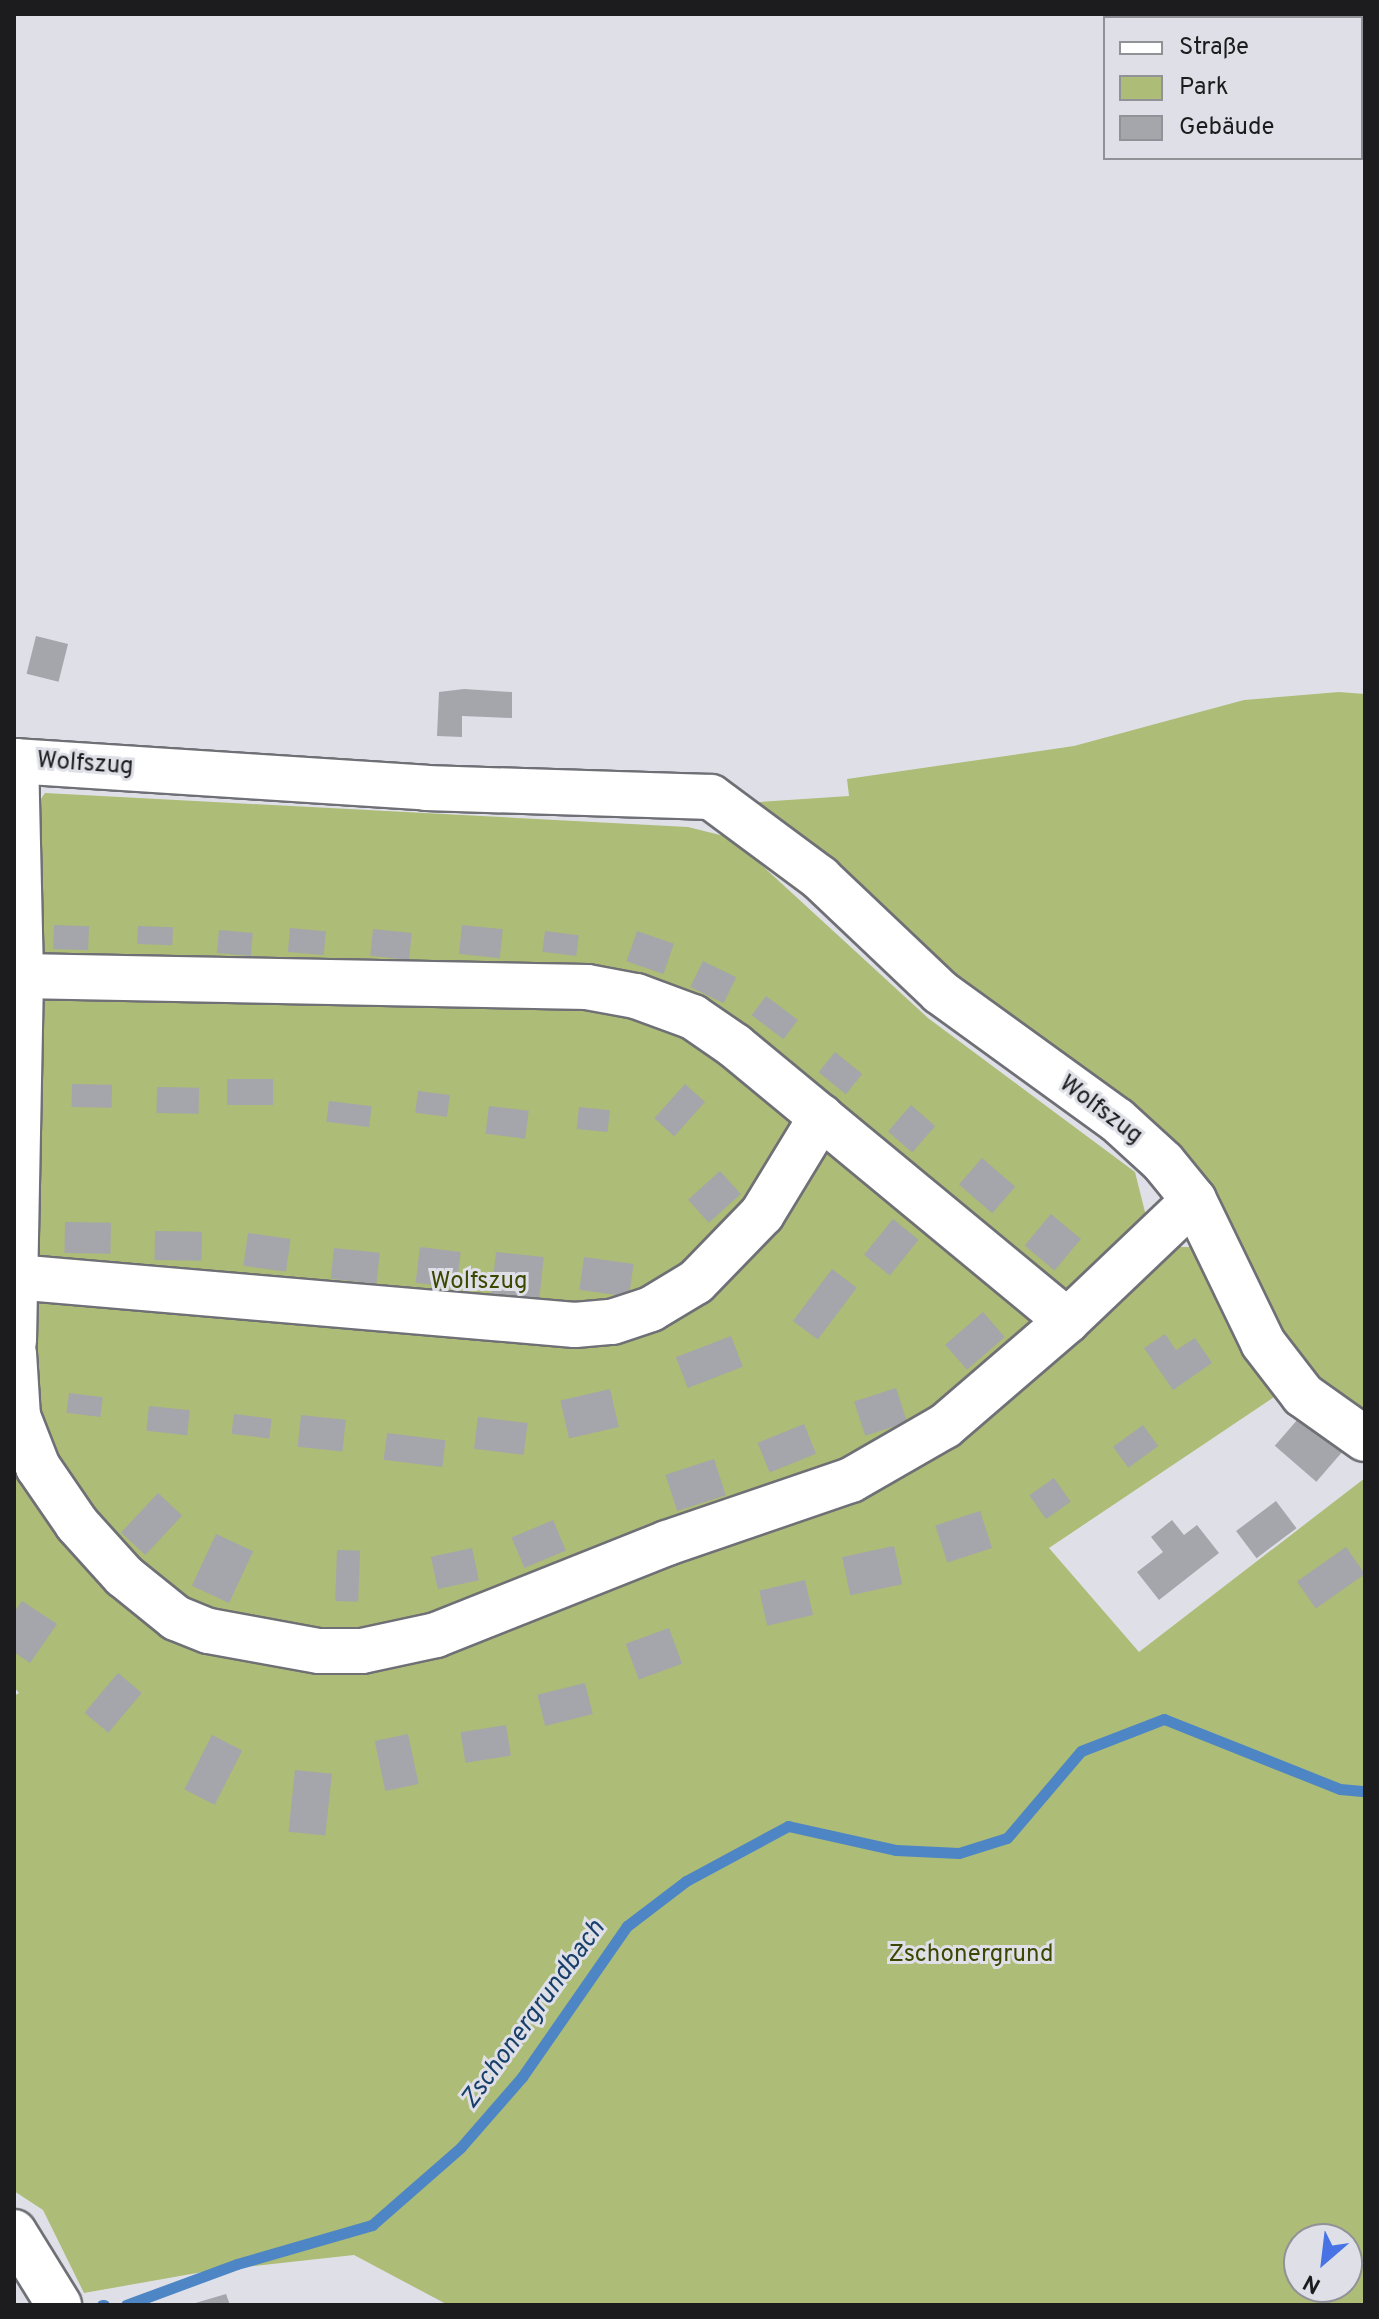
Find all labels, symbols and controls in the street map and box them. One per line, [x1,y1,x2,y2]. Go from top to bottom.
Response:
legend [1103,16,1363,160]
text: Straße [1179,33,1249,63]
text: Park [1179,73,1229,103]
text: Gebäude [1179,113,1274,143]
street label: Wolfszug [36,747,134,783]
street label: Wolfszug [1053,1070,1147,1152]
park label: Wolfszug [431,1269,527,1297]
water label: Zschonergrundbach [455,1915,613,2115]
park label: Zschonergrund [889,1942,1053,1970]
north arrow [1283,2223,1363,2303]
text: N [1299,2267,1326,2298]

